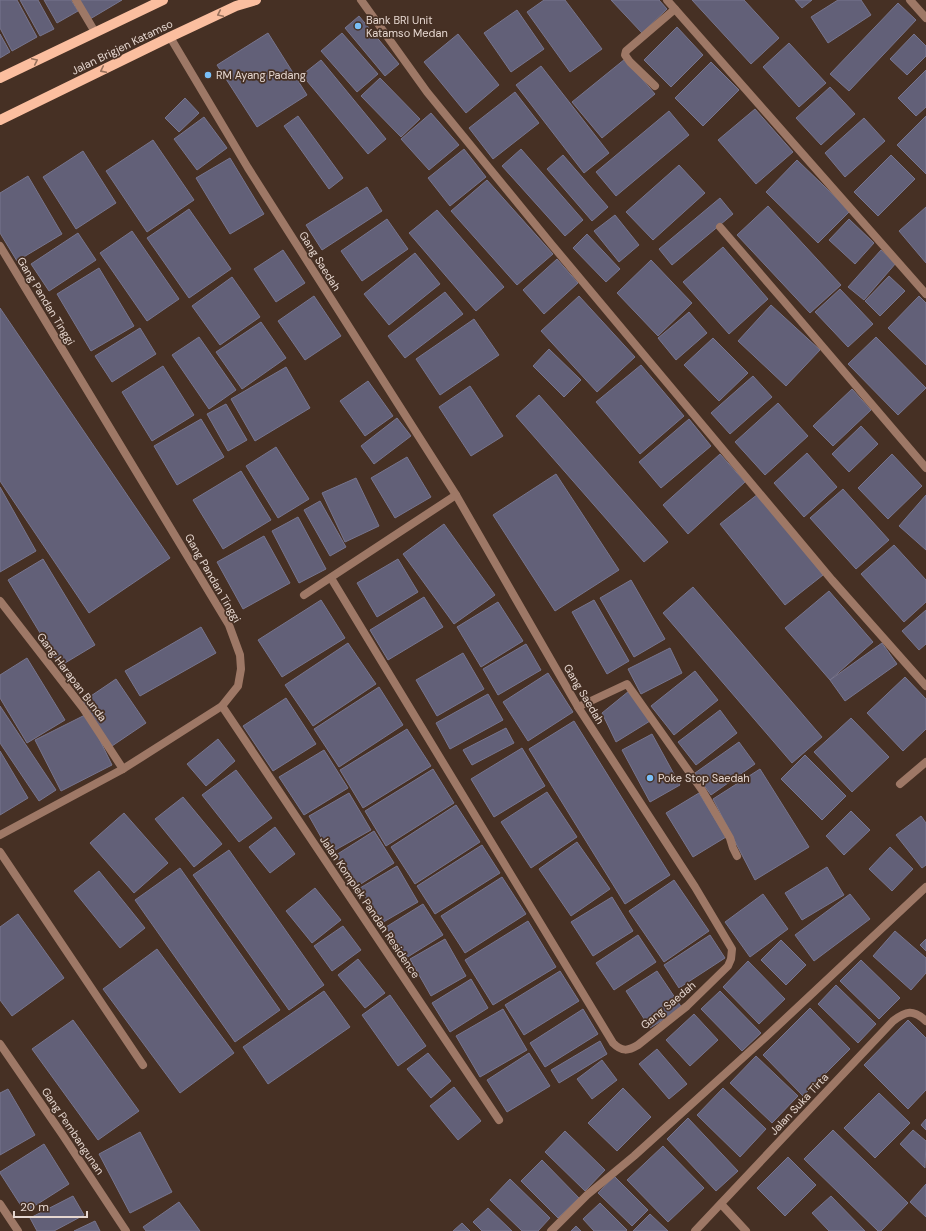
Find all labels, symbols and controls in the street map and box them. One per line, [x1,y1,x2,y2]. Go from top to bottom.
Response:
one-way arrow [217,9,224,17]
place label: Bank BRI Unit Katamso Medan [366,13,448,40]
street label: Jalan Brigjen Katamso [69,16,175,78]
marker: Bank BRI Unit Katamso Medan [353,21,363,31]
one-way arrow [31,58,39,66]
one-way arrow [99,65,107,72]
place label: RM Ayang Padang [216,68,306,82]
marker: RM Ayang Padang [203,70,213,80]
street label: Gang Saedah [296,229,344,293]
street label: Gang Pandan Tinggi [14,254,78,348]
street label: Gang Pandan Tinggi [182,531,244,625]
street label: Gang Harapan Bunda [34,630,110,724]
street label: Gang Saedah [561,661,607,727]
place label: Poke Stop Saedah [658,771,750,785]
marker: Poke Stop Saedah [645,773,655,783]
street label: Jalan Komplek Pandan Residence [317,833,423,981]
street label: Gang Saedah [638,978,698,1032]
street label: Jalan Suka Tirta [767,1070,831,1138]
street label: Gang Pembangunan [39,1085,107,1177]
scale bar [14,1193,87,1219]
text: 20 m [20,1199,49,1215]

